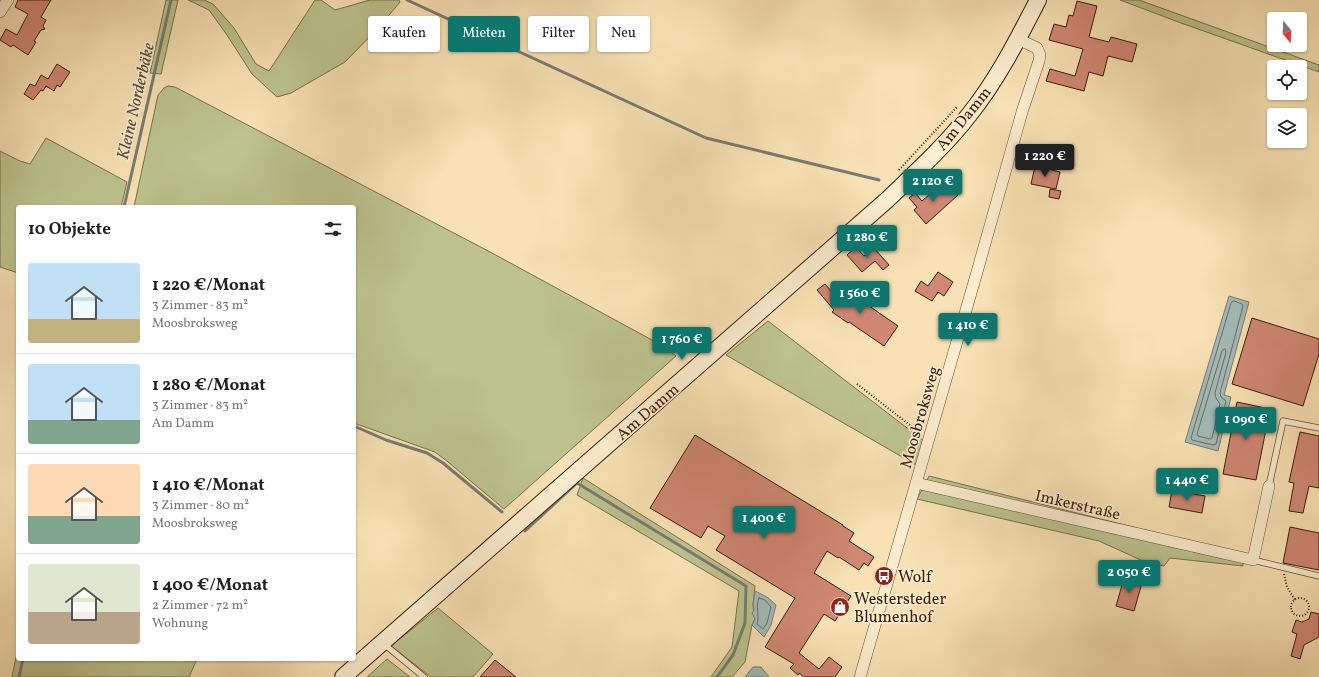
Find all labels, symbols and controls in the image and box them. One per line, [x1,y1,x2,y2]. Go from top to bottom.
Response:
north arrow [1267,12,1307,52]
map controls [1267,12,1307,148]
chip: Kaufen [368,16,440,52]
chip: Mieten [448,16,520,52]
chip: Filter [528,16,589,52]
chip: Neu [597,16,650,52]
water label: Kleine Norderbäke [112,40,161,162]
button: locate [1267,60,1307,100]
street label: Am Damm [932,83,997,156]
button: layers [1267,108,1307,148]
pin: 1 220 € [1008,144,1082,178]
text: 1 220 € [1024,148,1066,166]
pin: 2 120 € [896,169,970,203]
text: 2 120 € [912,173,954,191]
text: 10 Objekte [28,218,111,241]
icon: filters [322,218,344,240]
pin: 1 280 € [830,225,904,259]
text: 1 280 € [846,229,888,247]
text: 1 220 €/Monat [152,274,265,297]
icon: home [60,279,108,327]
pin: 1 560 € [823,281,897,315]
text: 1 560 € [839,285,881,303]
text: 3 Zimmer · 83 m² [152,297,248,315]
pin: 1 410 € [931,313,1005,347]
text: Moosbroksweg [152,315,238,333]
text: 1 410 € [947,317,989,335]
pin: 1 760 € [645,327,719,361]
text: 1 760 € [661,331,703,349]
street label: Moosbroksweg [896,364,946,471]
text: 1 280 €/Monat [152,374,266,397]
street label: Am Damm [612,379,684,446]
icon: home [60,380,108,428]
text: 3 Zimmer · 83 m² [152,397,248,415]
pin: 1 090 € [1209,407,1283,441]
text: 1 090 € [1224,411,1268,429]
text: Am Damm [152,415,214,433]
pin: 1 440 € [1150,468,1224,502]
text: 1 440 € [1165,472,1209,490]
text: 1 410 €/Monat [152,474,265,497]
icon: home [60,480,108,528]
street label: Imkerstraße [1033,485,1122,526]
text: 3 Zimmer · 80 m² [152,497,249,515]
pin: 1 400 € [727,506,801,540]
text: 1 400 € [742,510,786,528]
text: Moosbroksweg [152,515,238,533]
pin: 2 050 € [1092,560,1166,594]
text: 2 050 € [1107,564,1151,582]
bus stop icon: Wolf [873,565,895,587]
place label: Wolf [898,567,933,589]
text: 1 400 €/Monat [152,574,268,597]
icon: home [60,580,108,628]
place label: Westersteder Blumenhof [854,589,946,629]
shop icon: Westersteder Blumenhof [829,596,851,618]
text: 2 Zimmer · 72 m² [152,597,248,615]
text: Wohnung [152,615,208,633]

